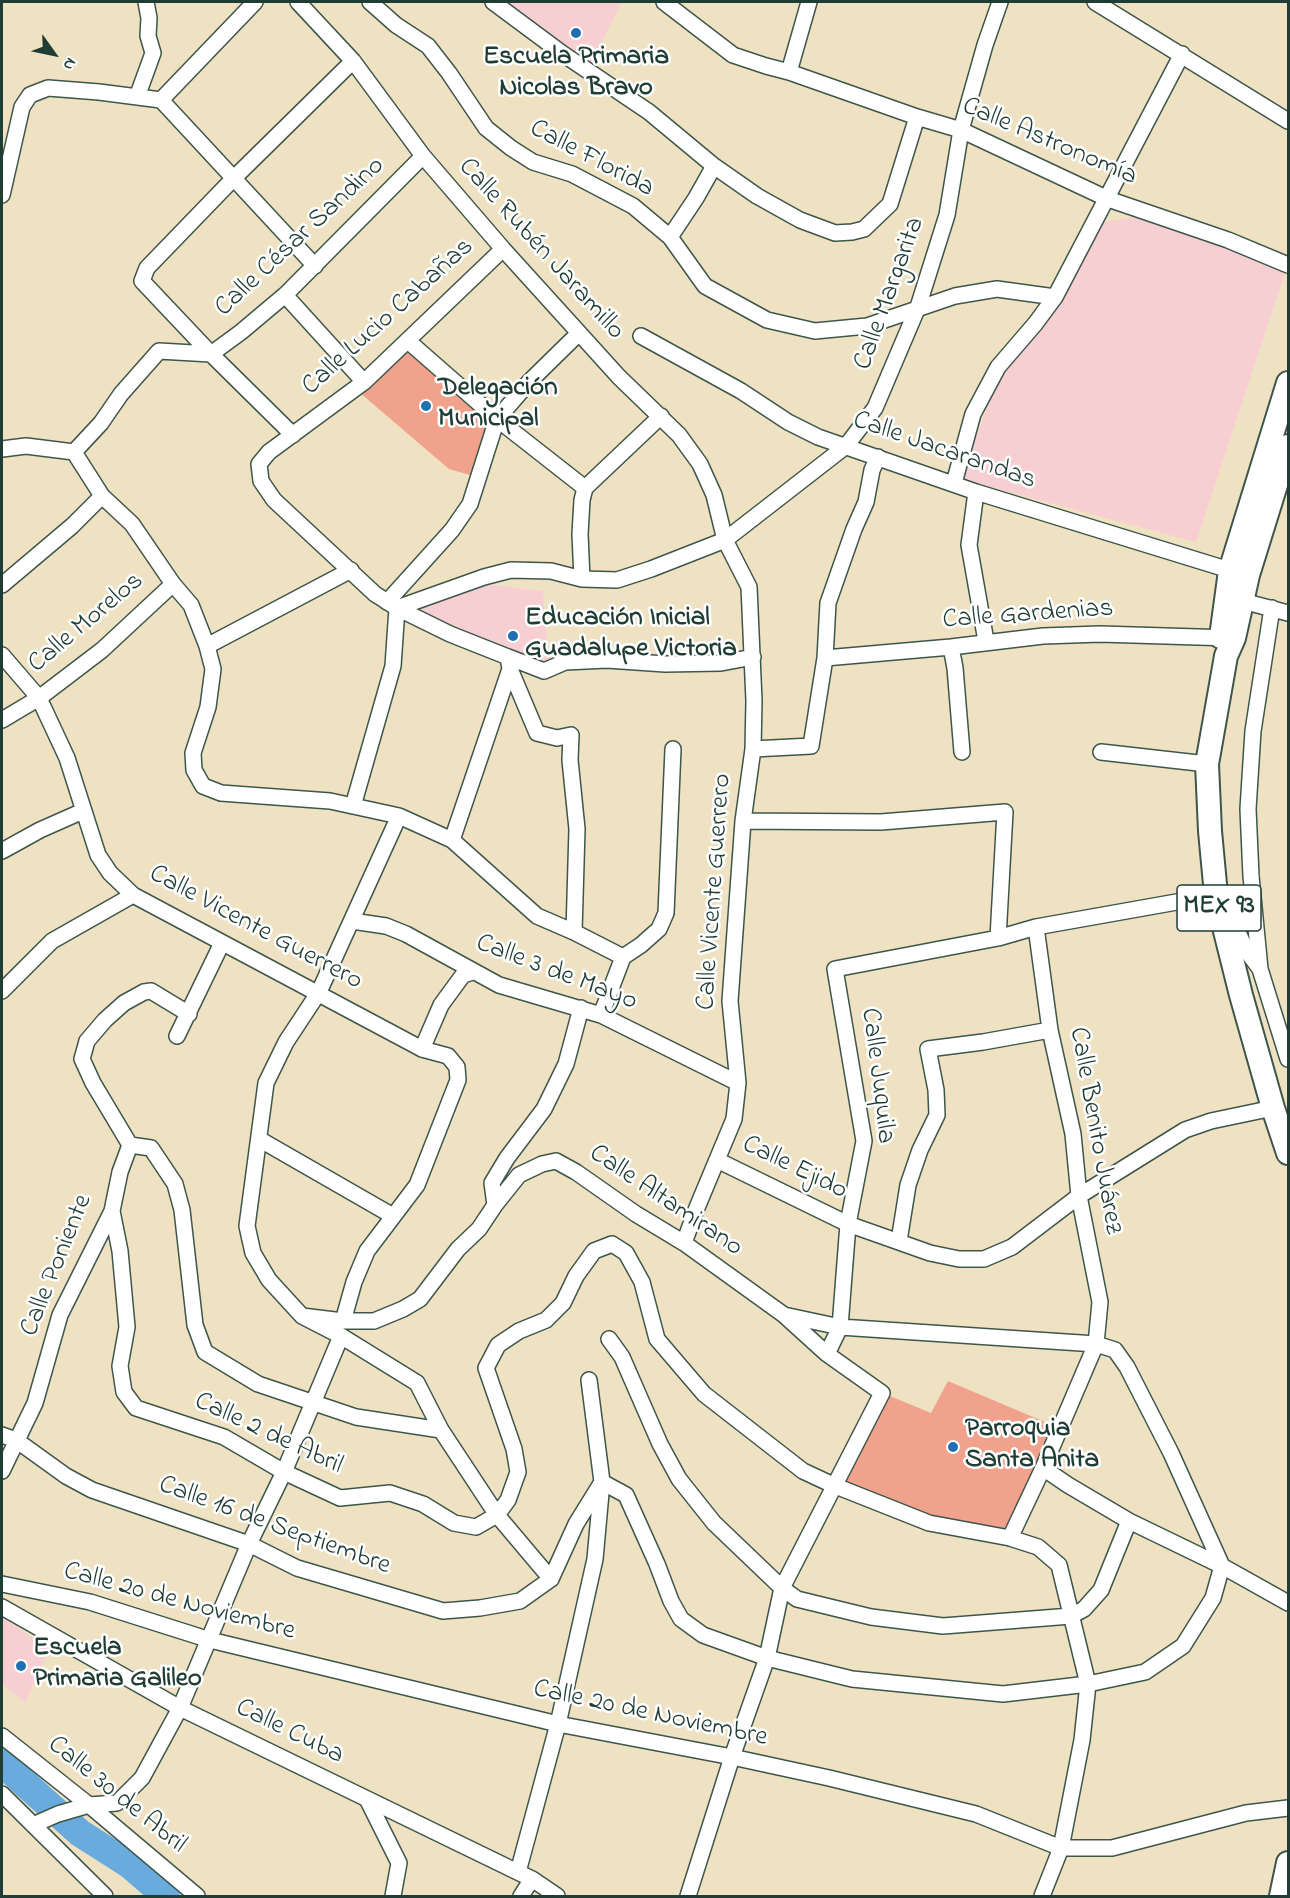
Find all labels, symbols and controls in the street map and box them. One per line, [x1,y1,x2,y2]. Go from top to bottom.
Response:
north arrow [24,24,84,84]
marker: Escuela Primaria Nicolas Bravo [569,26,583,40]
place label: Escuela Primaria Nicolas Bravo [483,43,669,106]
text: N [56,53,82,75]
street label: Calle Astronomía [957,92,1141,194]
street label: Calle Florida [523,114,659,206]
street label: Calle César Sandino [209,151,393,325]
street label: Calle Rubén Jaramillo [450,152,630,348]
street label: Calle Margarita [848,213,934,375]
street label: Calle Lucio Cabañas [296,232,482,404]
place label: Delegación Municipal [438,374,557,437]
marker: Delegación Municipal [419,399,433,413]
street label: Calle Jacarandas [848,406,1040,498]
street label: Calle Morelos [23,566,151,682]
street label: Calle Gardenias [942,594,1114,638]
place label: Educación Inicial Guadalupe Victoria [525,604,737,667]
marker: Educación Inicial Guadalupe Victoria [506,629,520,643]
street label: Calle Vicente Guerrero [692,773,740,1011]
street label: Calle Vicente Guerrero [143,859,367,999]
road number: MEX 93 [1177,885,1261,931]
street label: Calle 3 de Mayo [471,928,641,1020]
street label: Calle Juquila [852,1006,900,1146]
street label: Calle Benito Juárez [1060,1025,1128,1237]
street label: Calle Ejido [736,1130,852,1208]
street label: Calle Altamirano [582,1139,748,1265]
street label: Calle Poniente [15,1190,101,1342]
street label: Calle 2 de Abril [189,1386,347,1484]
place label: Parroquia Santa Anita [965,1415,1099,1478]
marker: Parroquia Santa Anita [946,1440,960,1454]
street label: Calle 16 de Septiembre [154,1470,394,1584]
street label: Calle 20 de Noviembre [60,1556,298,1650]
place label: Escuela Primaria Galileo [33,1634,202,1697]
marker: Escuela Primaria Galileo [14,1659,28,1673]
street label: Calle 20 de Noviembre [530,1674,770,1756]
street label: Calle Cuba [230,1693,348,1773]
street label: Calle 30 de Abril [40,1730,192,1862]

